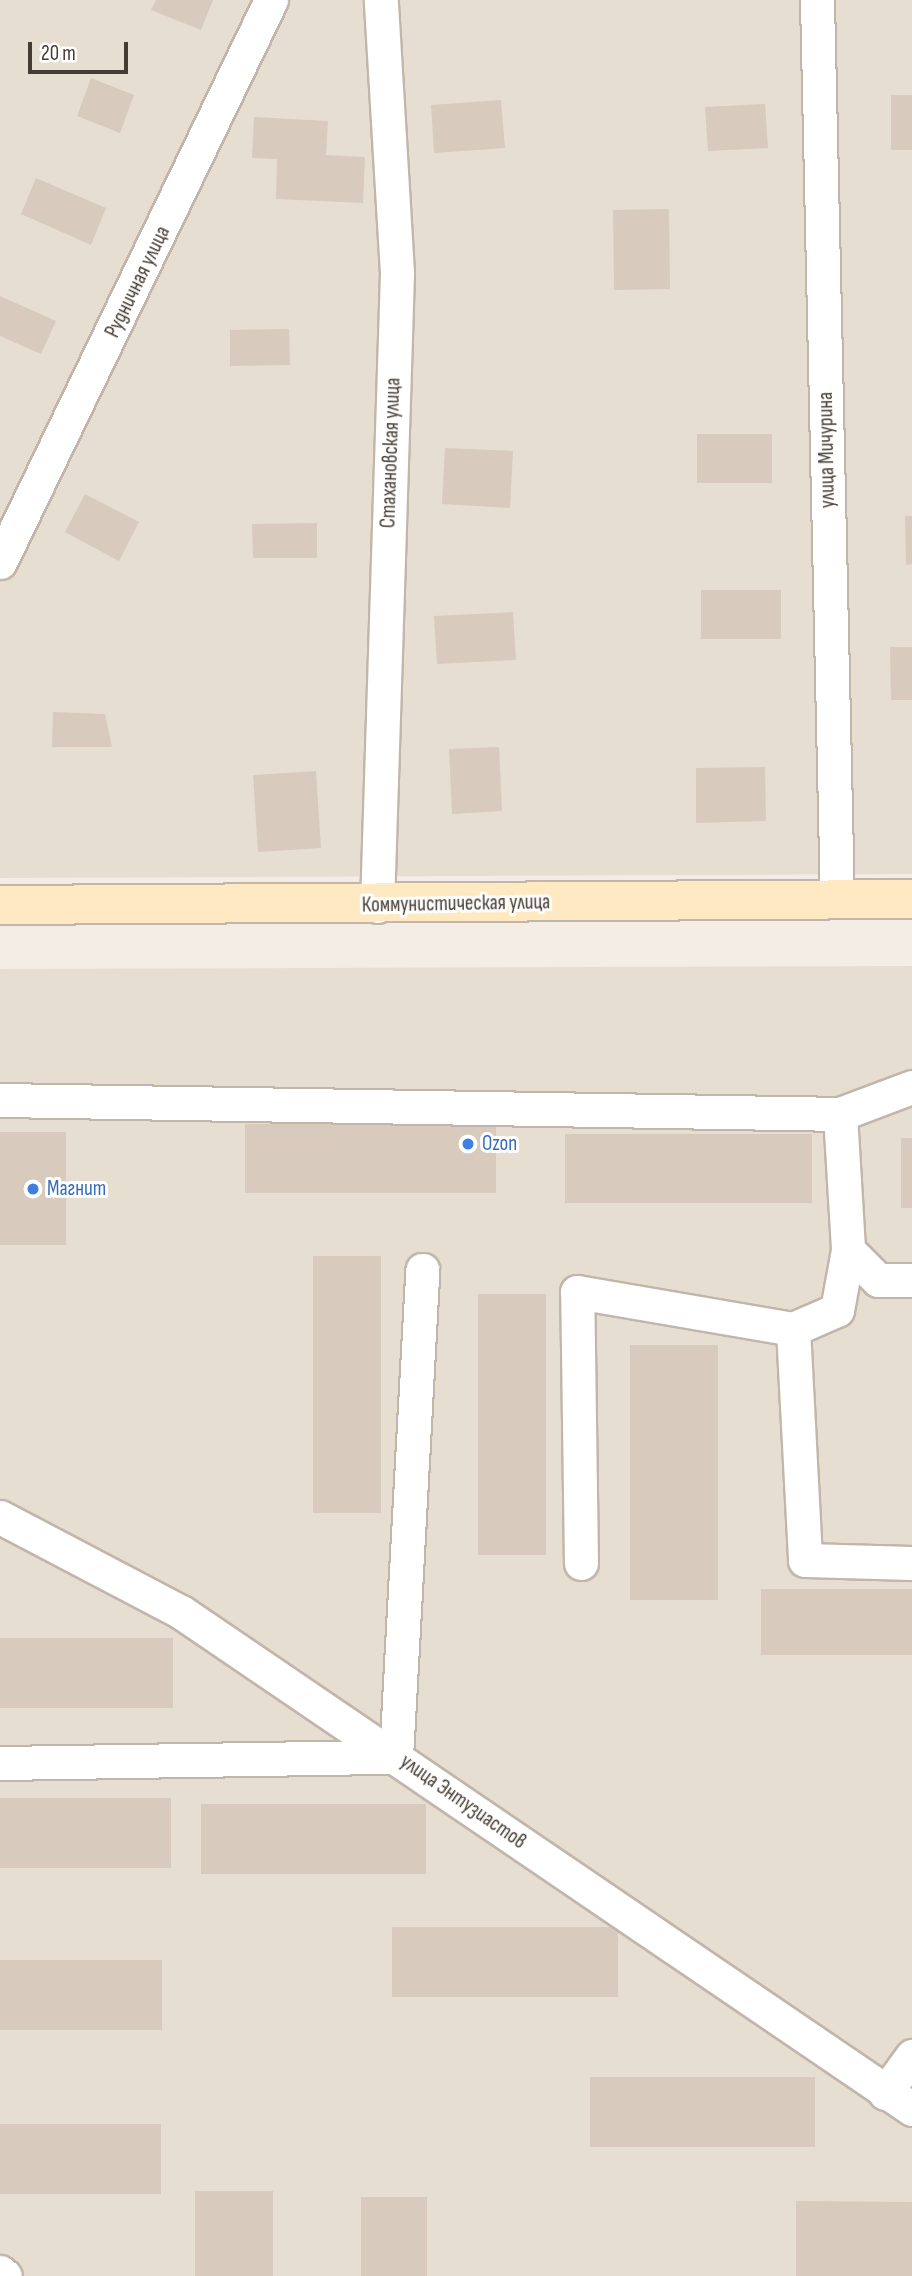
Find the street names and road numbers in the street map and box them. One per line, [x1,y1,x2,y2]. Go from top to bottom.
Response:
street label: Рудничная улица [100,222,176,342]
street label: Стахановская улица [376,377,406,529]
street label: улица Мичурина [813,392,841,508]
street label: Коммунистическая улица [362,890,550,918]
street label: улица Энтузиастов [395,1749,531,1855]

